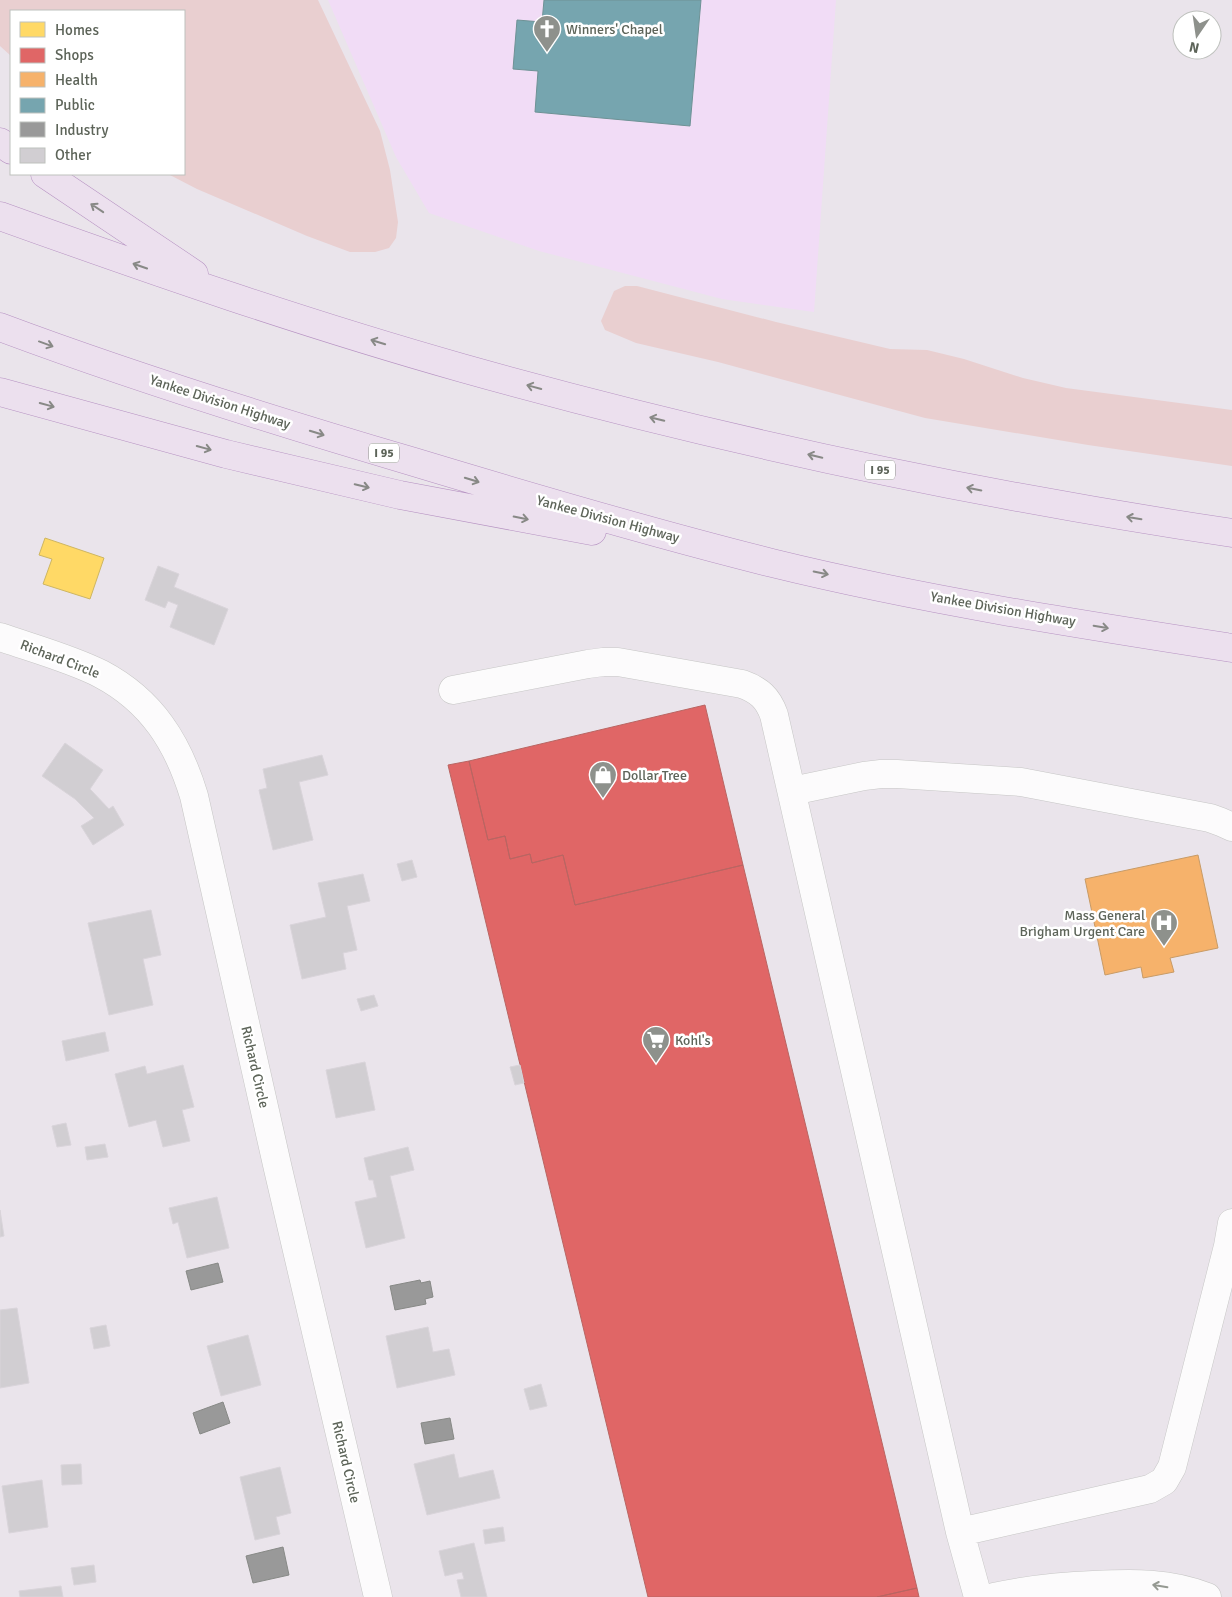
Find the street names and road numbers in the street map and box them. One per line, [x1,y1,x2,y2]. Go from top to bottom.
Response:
street label: Yankee Division Highway [147,371,293,433]
road number: I 95 [369,443,399,462]
road number: I 95 [865,460,895,480]
street label: Yankee Division Highway [535,492,682,546]
street label: Yankee Division Highway [929,588,1077,630]
street label: Richard Circle [18,636,102,682]
street label: Richard Circle [237,1024,273,1110]
street label: Richard Circle [328,1419,364,1505]

